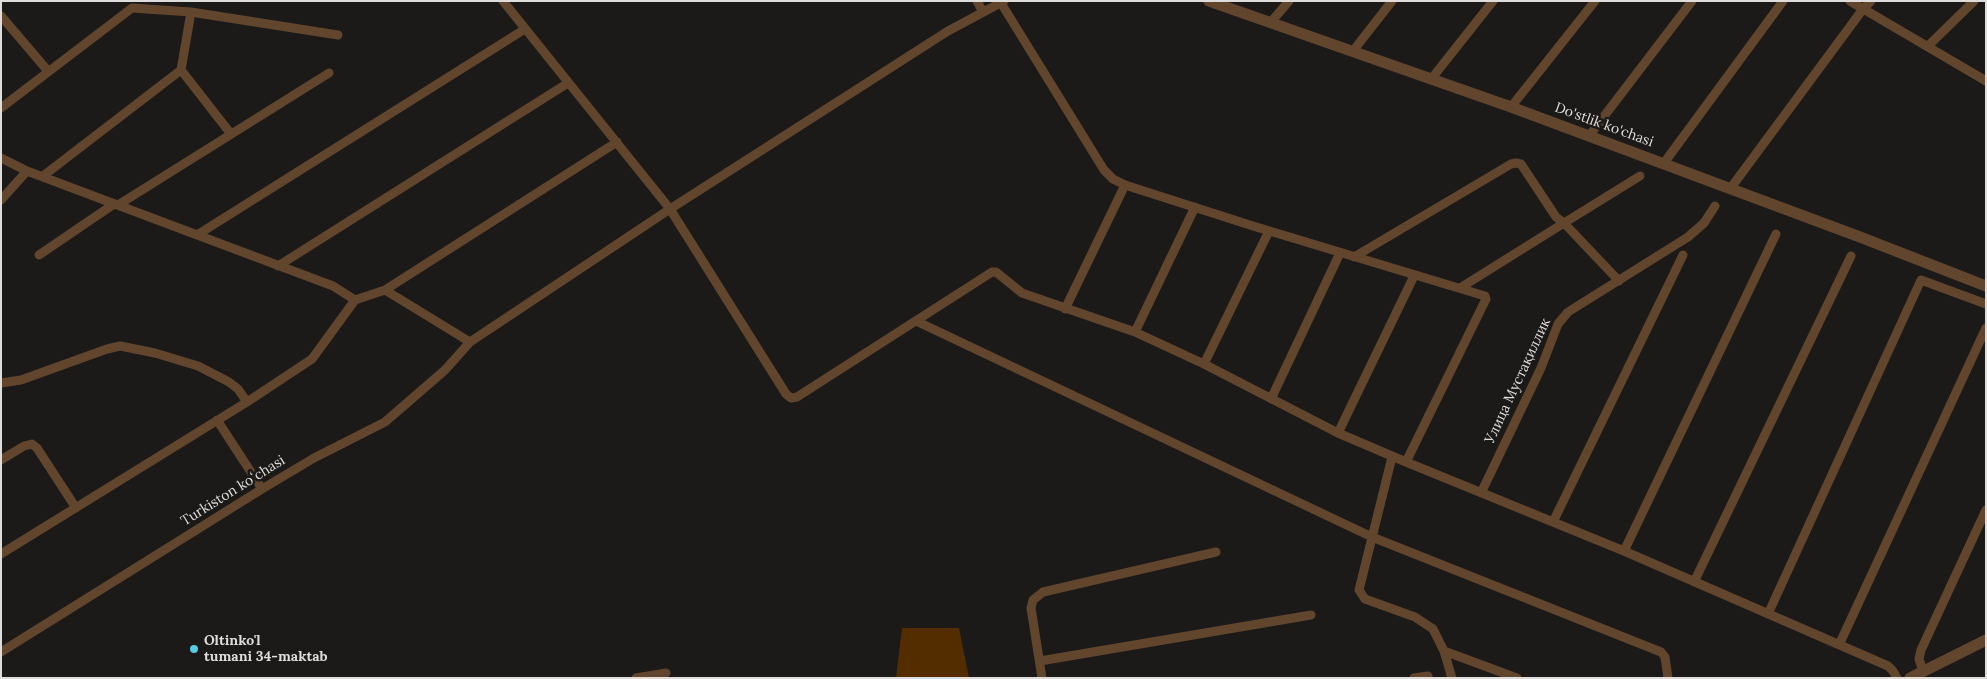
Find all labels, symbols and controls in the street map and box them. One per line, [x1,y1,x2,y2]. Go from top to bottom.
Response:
street label: Do'stlik ko'chasi [1552,99,1656,151]
street label: Улица Мустақиллик [1482,316,1554,446]
street label: Turkiston koʻchasi [178,452,288,530]
place label: Oltinko'l tumani 34-maktab [204,633,328,666]
marker: Oltinko'l tumani 34-maktab [188,643,200,655]

